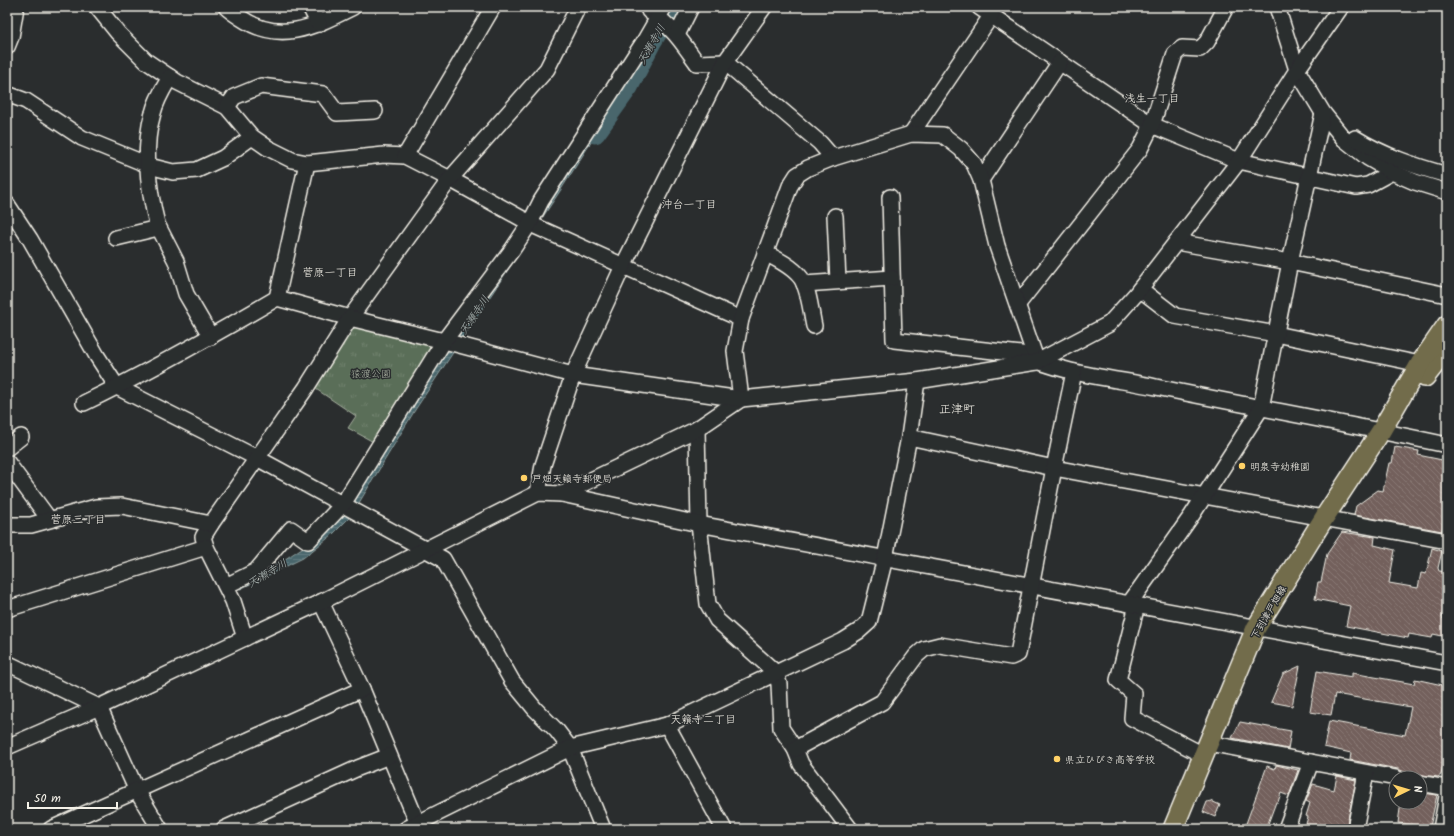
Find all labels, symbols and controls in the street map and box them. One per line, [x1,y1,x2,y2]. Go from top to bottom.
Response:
water label: 天瀬寺川 [633,21,671,68]
district label: 浅生一丁目 [1125,90,1180,108]
district label: 沖台一丁目 [662,196,717,214]
district label: 菅原一丁目 [303,264,358,282]
water label: 天瀬寺川 [455,292,495,339]
park label: 猿渡公園 [351,366,391,382]
district label: 正津町 [939,400,975,419]
place label: 明泉寺幼稚園 [1250,459,1310,475]
marker: 明泉寺幼稚園 [1237,461,1247,471]
place label: 戸畑天籟寺郵便局 [532,471,612,487]
marker: 戸畑天籟寺郵便局 [519,473,529,483]
district label: 菅原三丁目 [51,511,106,529]
water label: 天瀬寺川 [244,555,291,593]
street label: 下到津戸畑線 [1247,583,1291,642]
district label: 天籟寺二丁目 [670,711,736,729]
place label: 県立ひびき高等学校 [1065,752,1155,768]
marker: 県立ひびき高等学校 [1052,754,1062,764]
north arrow [1388,770,1428,810]
scale bar [28,784,117,810]
text: N [1408,785,1426,794]
text: 50 m [34,789,61,808]

